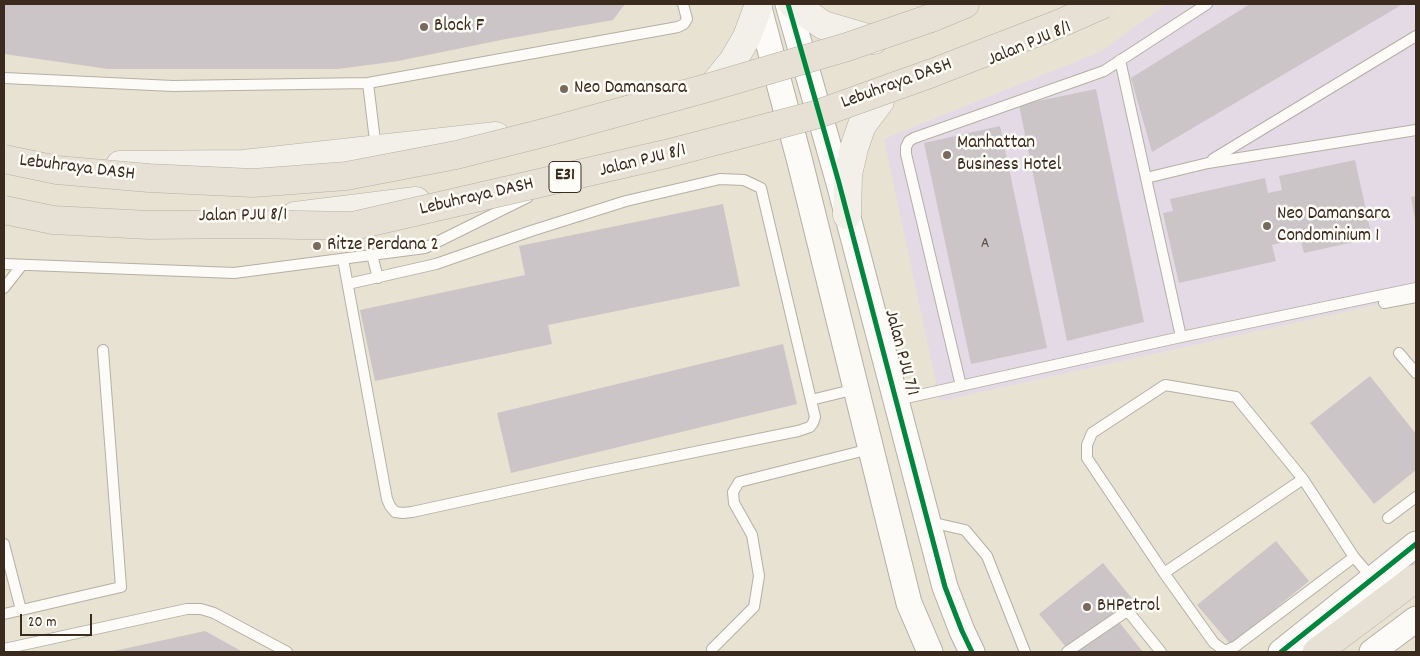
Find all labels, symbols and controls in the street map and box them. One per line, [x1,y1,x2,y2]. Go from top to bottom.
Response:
place label: Block F [434,16,484,38]
street label: Jalan PJU 8/1 [985,17,1075,73]
marker: Block F [418,21,430,33]
street label: Lebuhraya DASH [838,54,956,116]
place label: Neo Damansara [574,78,687,100]
marker: Neo Damansara [558,83,570,95]
place label: Manhattan Business Hotel [957,133,1061,177]
street label: Jalan PJU 8/1 [597,140,689,184]
marker: Manhattan Business Hotel [941,149,953,161]
street label: Lebuhraya DASH [18,151,136,187]
road number: E31 [549,162,581,192]
street label: Lebuhraya DASH [418,174,536,222]
place label: Neo Damansara Condominium 1 [1277,204,1390,248]
street label: Jalan PJU 8/1 [198,205,288,229]
marker: Neo Damansara Condominium 1 [1261,220,1273,232]
place label: Ritze Perdana 2 [327,235,439,257]
house number: A [981,235,989,255]
marker: Ritze Perdana 2 [311,240,323,252]
street label: Jalan PJU 7/1 [878,307,922,399]
place label: BHPetrol [1097,596,1160,618]
marker: BHPetrol [1081,601,1093,613]
scale bar [22,604,95,636]
text: 20 m [28,612,56,634]

